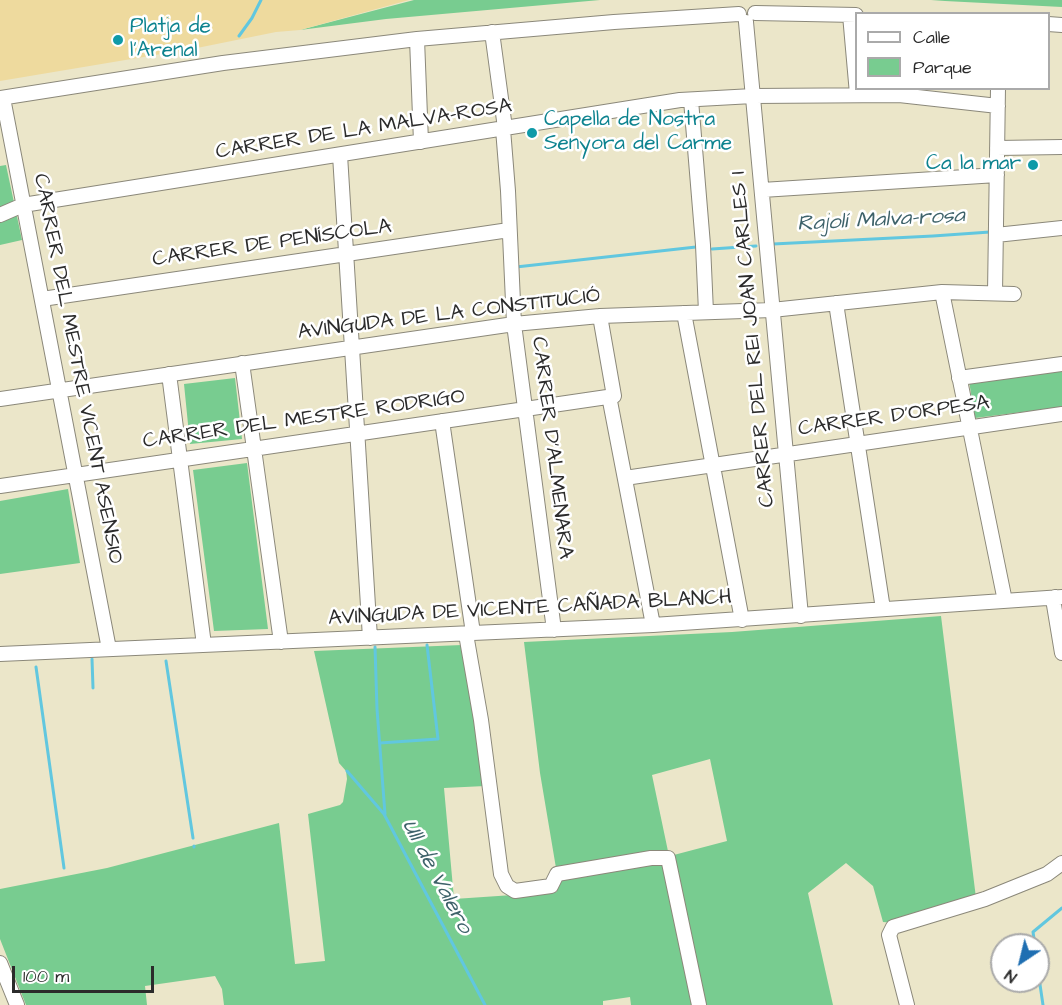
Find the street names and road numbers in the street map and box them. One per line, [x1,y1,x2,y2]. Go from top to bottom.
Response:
street label: CARRER DE LA MALVA-ROSA [214,94,514,166]
street label: CARRER DEL REI JOAN CARLES I [727,170,781,508]
street label: CARRER DEL MESTRE VICENT ASENSIO [27,172,127,566]
street label: CARRER DE PENÍSCOLA [151,215,393,273]
street label: AVINGUDA DE LA CONSTITUCIÓ [296,284,602,346]
street label: CARRER D'ALMENARA [525,335,577,561]
street label: CARRER DEL MESTRE RODRIGO [141,385,467,455]
street label: CARRER D'ORPESA [797,391,991,443]
street label: AVINGUDA DE VICENTE CAÑADA BLANCH [328,586,732,632]

